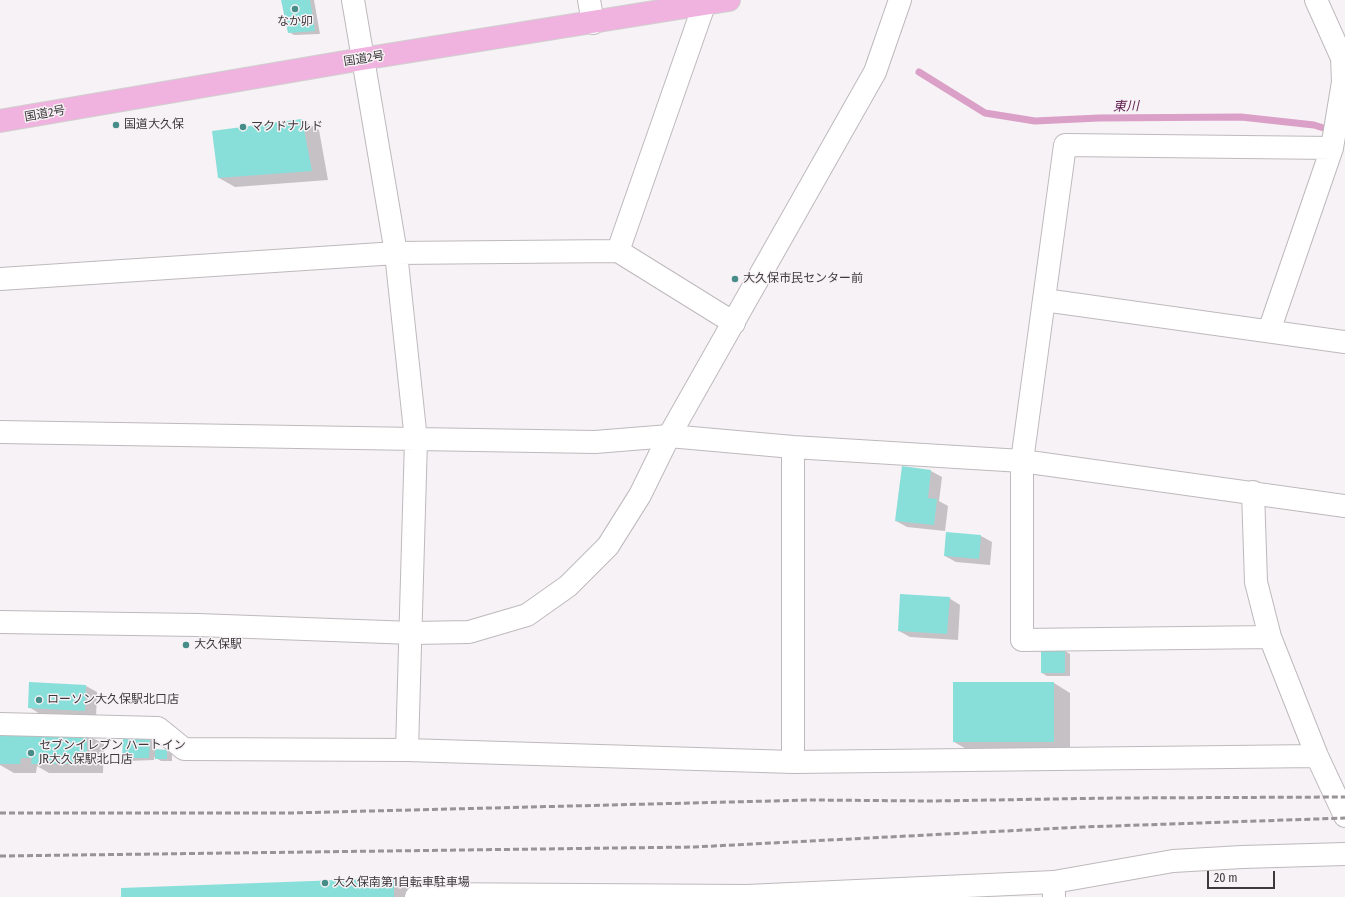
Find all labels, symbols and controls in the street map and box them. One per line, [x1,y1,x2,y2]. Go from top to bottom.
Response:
marker: なか卯 [290,4,300,14]
place label: なか卯 [277,15,313,29]
street label: 国道2号 [342,49,386,69]
water label: 東川 [1113,99,1139,115]
street label: 国道2号 [23,103,67,125]
place label: 国道大久保 [124,118,184,132]
marker: 国道大久保 [111,120,121,130]
place label: マクドナルド [251,120,323,134]
marker: マクドナルド [238,122,248,132]
place label: 大久保市民センター前 [743,272,863,286]
marker: 大久保市民センター前 [730,274,740,284]
place label: 大久保駅 [194,638,242,652]
marker: 大久保駅 [181,640,191,650]
place label: ローソン大久保駅北口店 [47,693,179,707]
marker: ローソン大久保駅北口店 [34,695,44,705]
place label: セブンイレブン ハートイン JR大久保駅北口店 [39,739,186,767]
marker: セブンイレブン ハートイン JR大久保駅北口店 [26,748,36,758]
scale bar [1209,863,1277,889]
text: 20 m [1214,871,1238,885]
place label: 大久保南第1自転車駐車場 [333,876,470,890]
marker: 大久保南第1自転車駐車場 [320,878,330,888]

